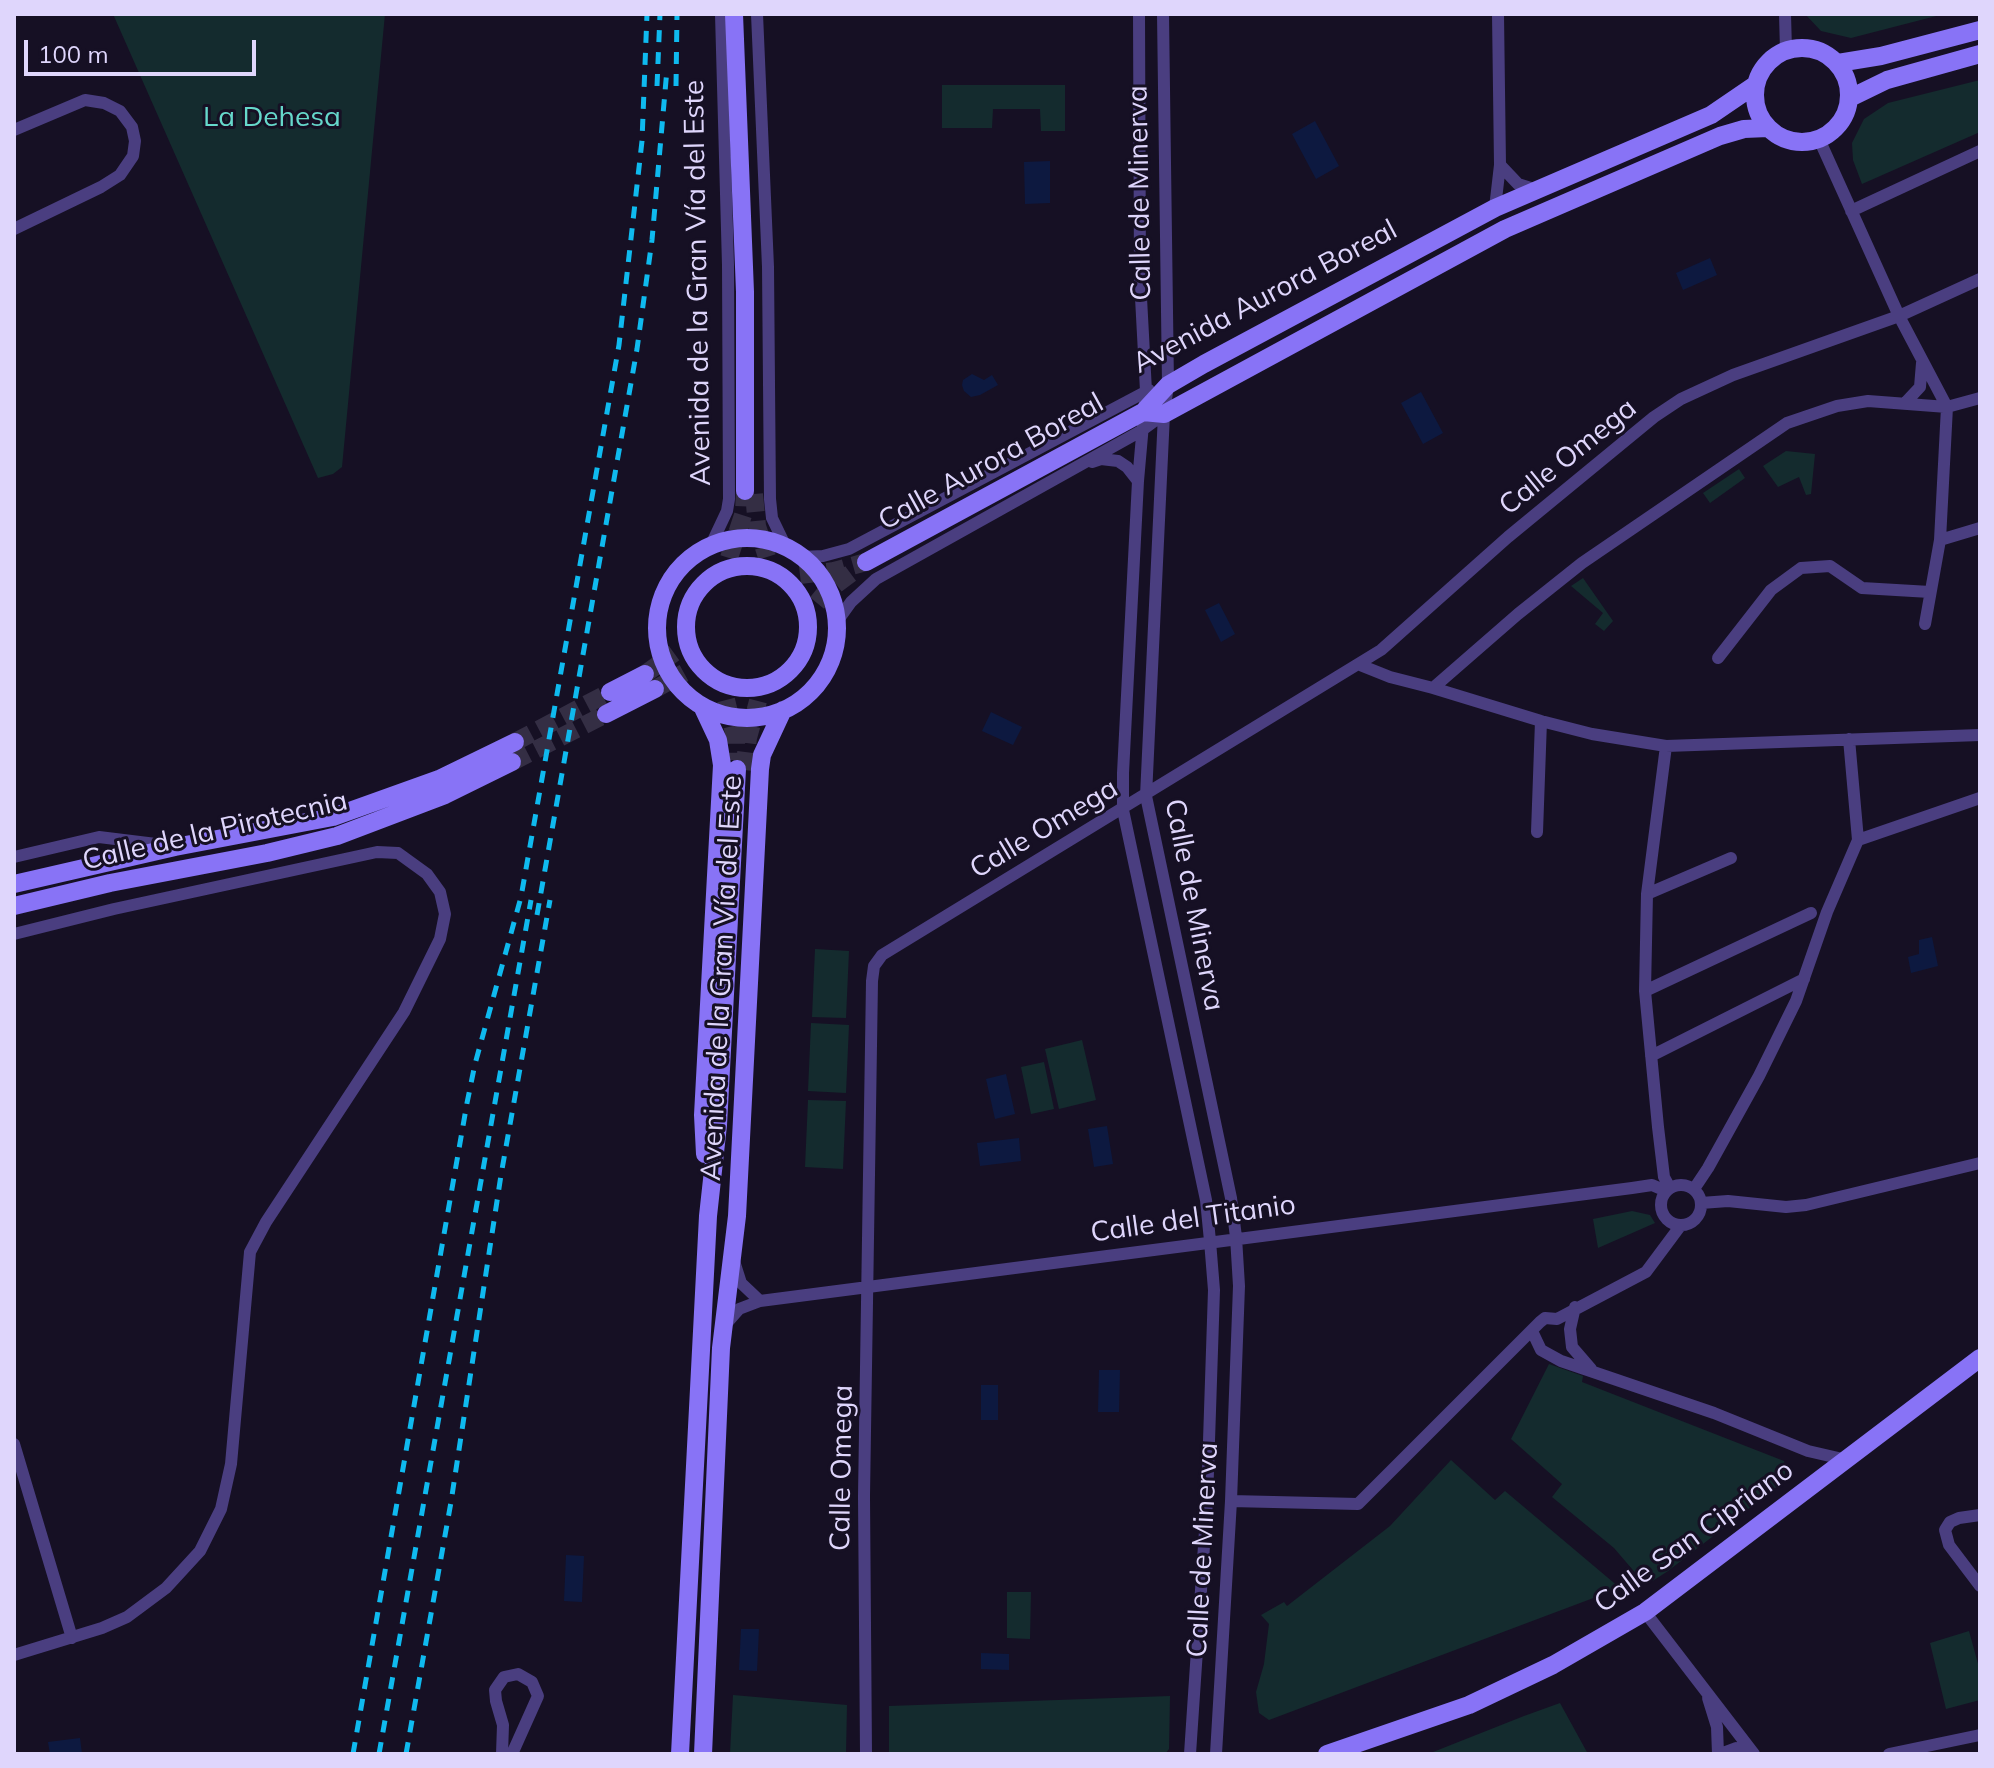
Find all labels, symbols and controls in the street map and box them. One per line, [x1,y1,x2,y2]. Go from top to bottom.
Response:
scale bar [28,24,260,74]
text: 100 m [38,39,109,69]
street label: Avenida de la Gran Vía del Este [678,80,718,486]
street label: Calle de Minerva [1121,85,1159,301]
park label: La Dehesa [203,101,341,135]
street label: Avenida Aurora Boreal [1127,213,1403,381]
street label: Calle Aurora Boreal [873,386,1109,538]
street label: Calle Omega [1493,392,1643,522]
street label: Calle Omega [964,772,1124,886]
street label: Avenida de la Gran Vía del Este [695,774,749,1182]
street label: Calle de la Pirotecnia [79,784,351,878]
street label: Calle de Minerva [1157,796,1231,1014]
street label: Calle del Titanio [1088,1188,1298,1250]
street label: Calle Omega [824,1384,860,1552]
street label: Calle de Minerva [1181,1442,1225,1658]
street label: Calle San Cipriano [1588,1453,1800,1621]

